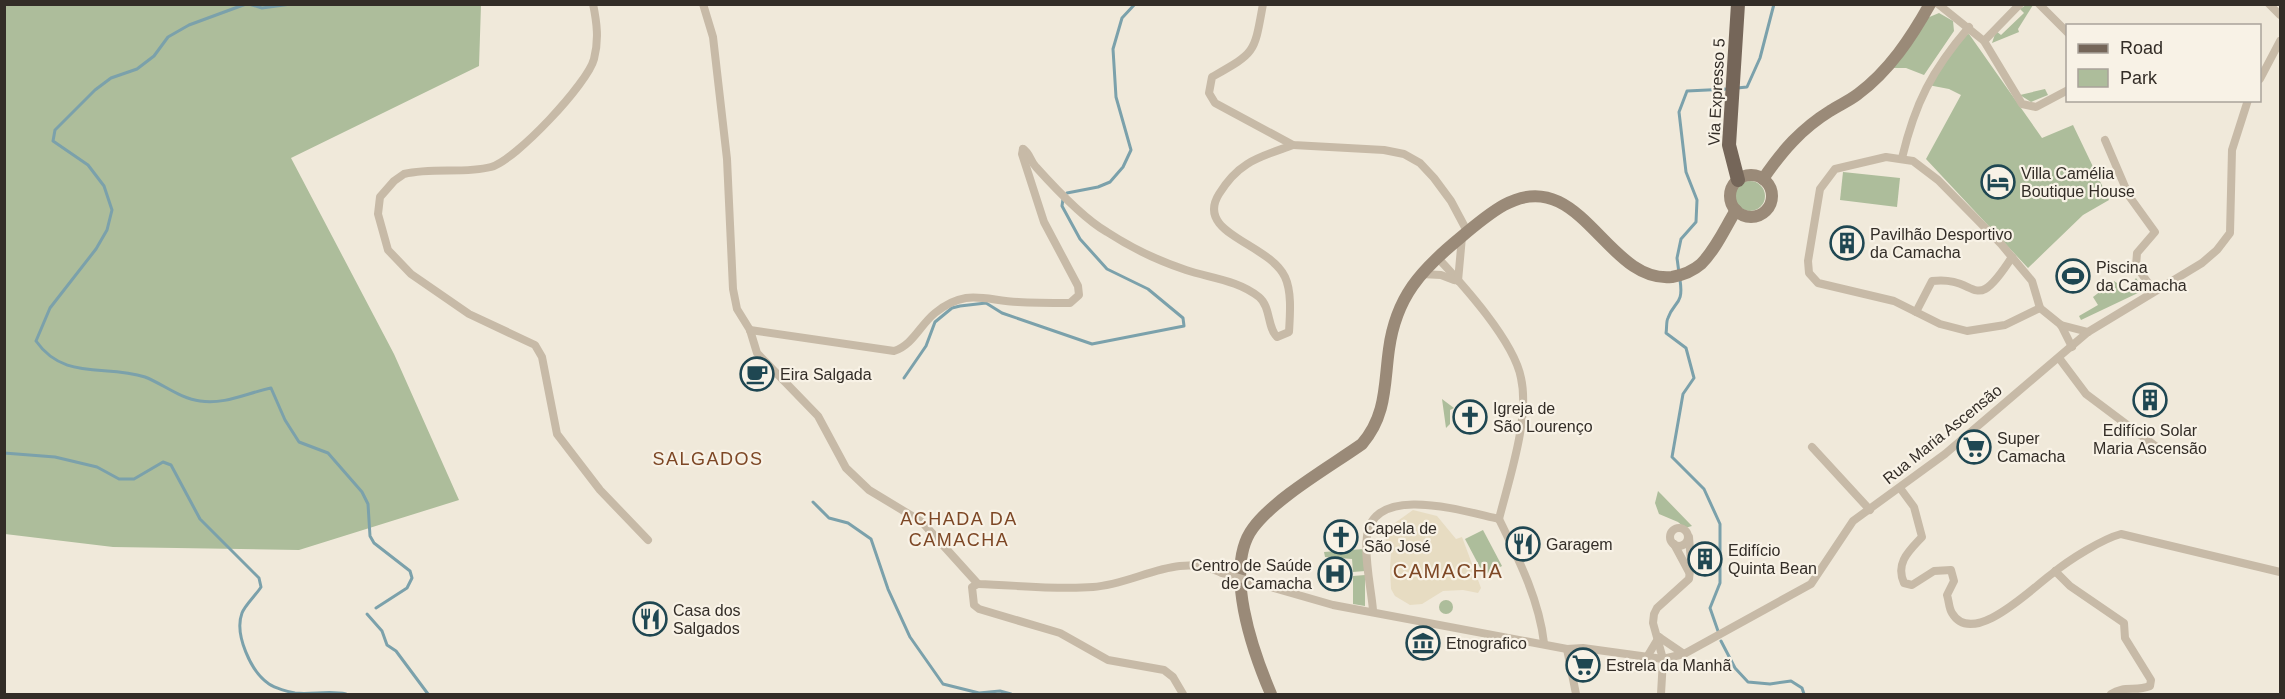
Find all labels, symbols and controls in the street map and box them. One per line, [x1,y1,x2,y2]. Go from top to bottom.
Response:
legend [2066,24,2261,102]
street label: Via Expresso 5 [1705,38,1728,146]
text: Road [2120,38,2163,58]
text: Park [2120,68,2158,88]
hotel icon: Villa Camélia Boutique House [1980,164,2016,200]
place label: Villa Camélia Boutique House [2021,165,2135,200]
building icon: Pavilhão Desportivo da Camacha [1829,225,1865,261]
place label: Pavilhão Desportivo da Camacha [1870,226,2012,261]
sports icon: Piscina da Camacha [2055,258,2091,294]
place label: Piscina da Camacha [2096,259,2187,294]
cafe icon: Eira Salgada [739,356,775,392]
place label: Eira Salgada [780,366,872,383]
street label: Rua Maria Ascensão [1880,381,2005,487]
building icon: Edifício Solar Maria Ascensão [2132,382,2168,418]
church icon: Igreja de São Lourenço [1452,399,1488,435]
place label: Igreja de São Lourenço [1493,400,1593,435]
place label: Edifício Solar Maria Ascensão [2093,422,2207,457]
supermarket icon: Super Camacha [1956,429,1992,465]
place label: Super Camacha [1997,430,2066,465]
district label: SALGADOS [652,449,764,469]
district label: ACHADA DA CAMACHA [900,509,1018,550]
church icon: Capela de São José [1323,519,1359,555]
place label: Capela de São José [1364,520,1437,555]
restaurant icon: Garagem [1505,526,1541,562]
place label: Garagem [1546,536,1613,553]
building icon: Edifício Quinta Bean [1687,541,1723,577]
place label: Edifício Quinta Bean [1728,542,1817,577]
hospital icon: Centro de Saúde de Camacha [1317,556,1353,592]
place label: Centro de Saúde de Camacha [1191,557,1312,592]
district label: CAMACHA [1393,560,1503,582]
restaurant icon: Casa dos Salgados [632,601,668,637]
place label: Casa dos Salgados [673,602,741,637]
museum icon: Etnografico [1405,625,1441,661]
place label: Etnografico [1446,635,1527,652]
supermarket icon: Estrela da Manhã [1565,647,1601,683]
place label: Estrela da Manhã [1606,657,1732,674]

